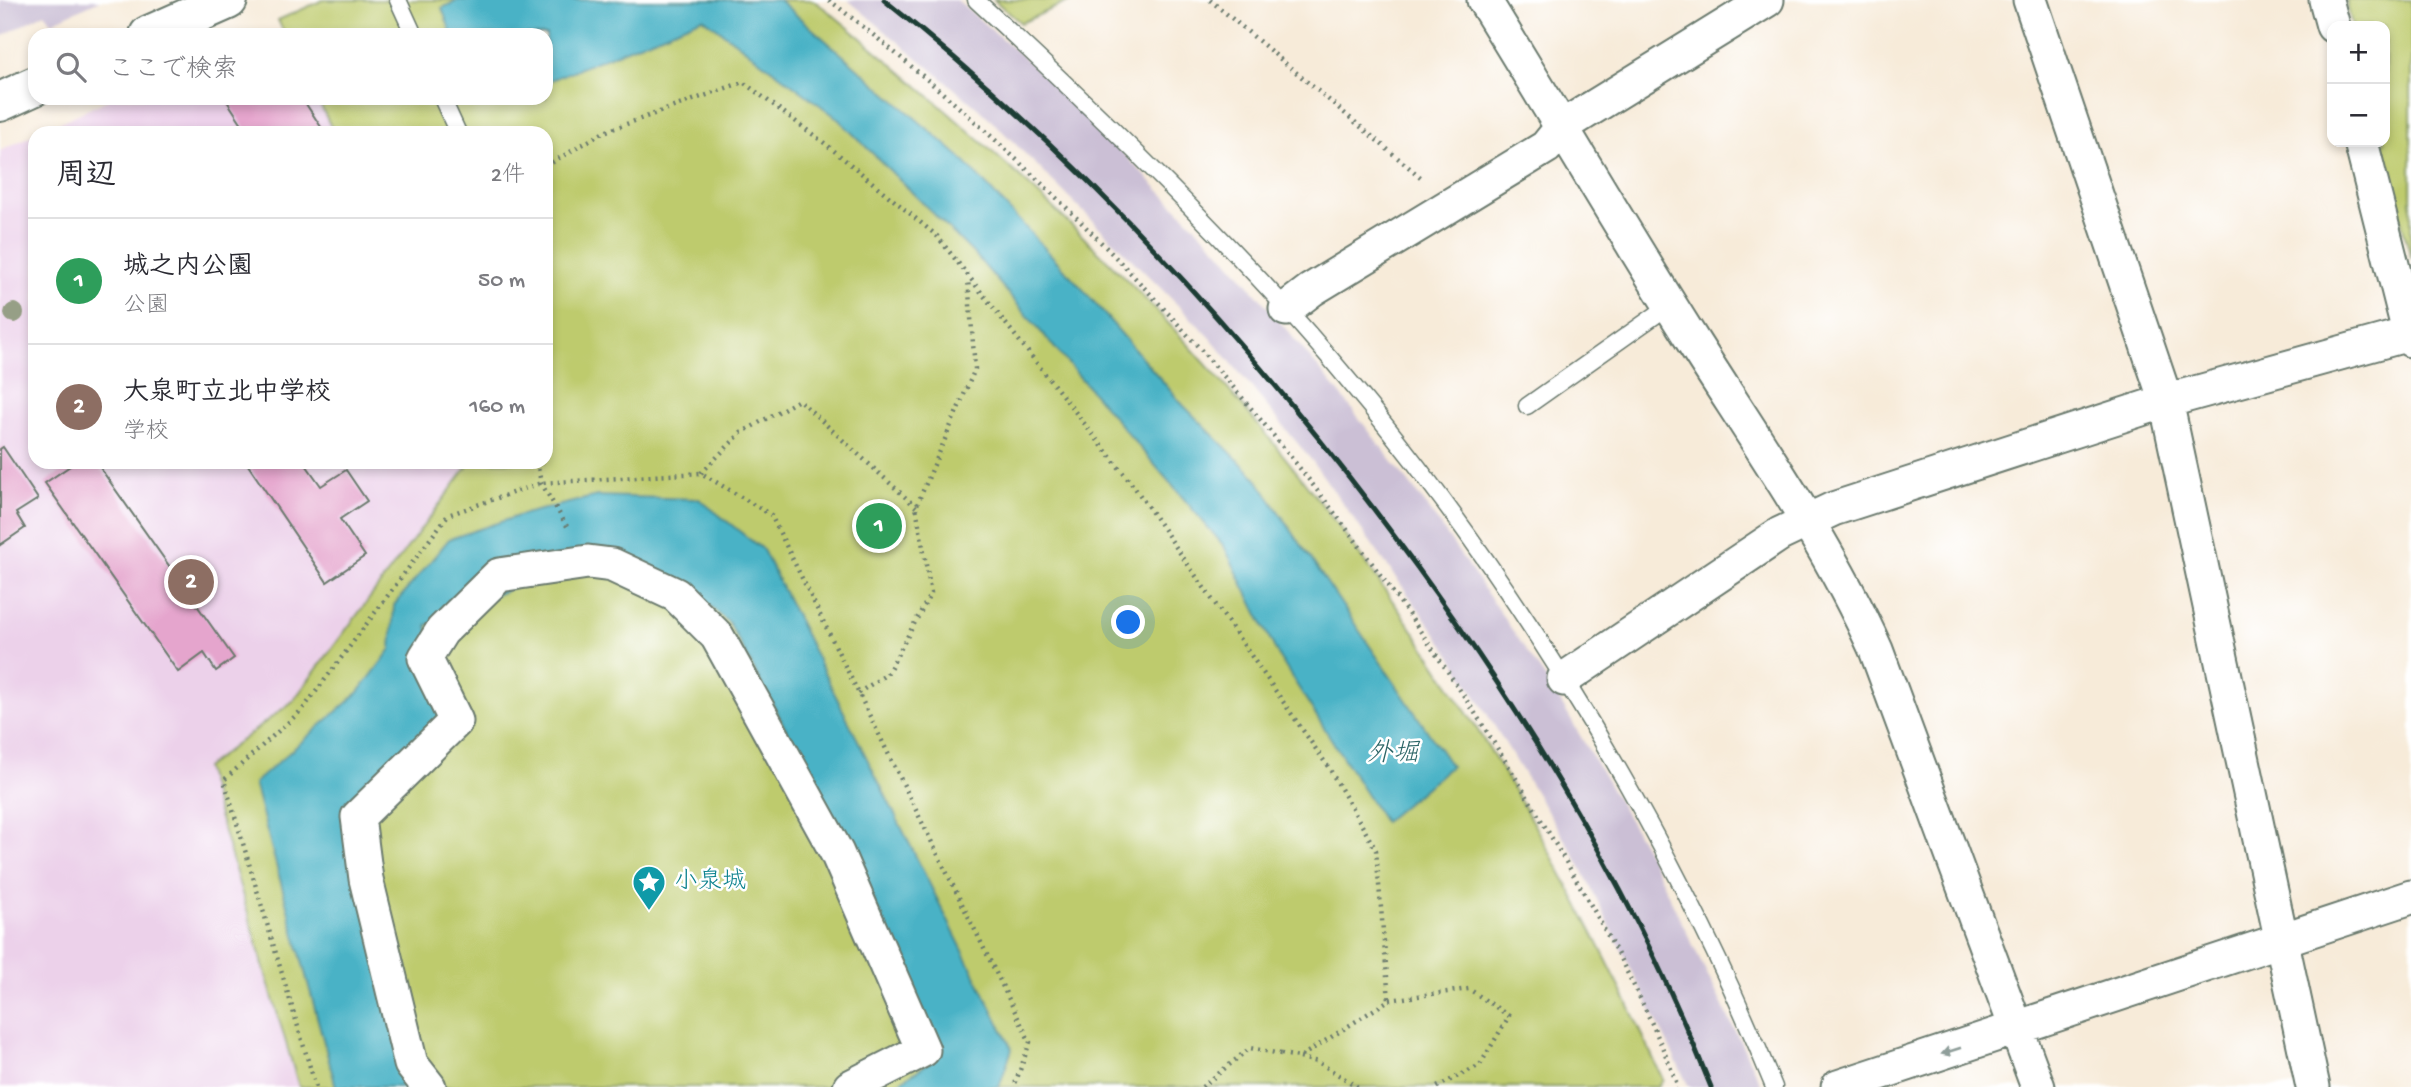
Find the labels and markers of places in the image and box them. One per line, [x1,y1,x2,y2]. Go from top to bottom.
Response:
pin: 1 [856,500,902,552]
pin: 2 [168,556,214,608]
place icon: 小泉城 [630,863,668,912]
place label: 小泉城 [674,867,746,897]

